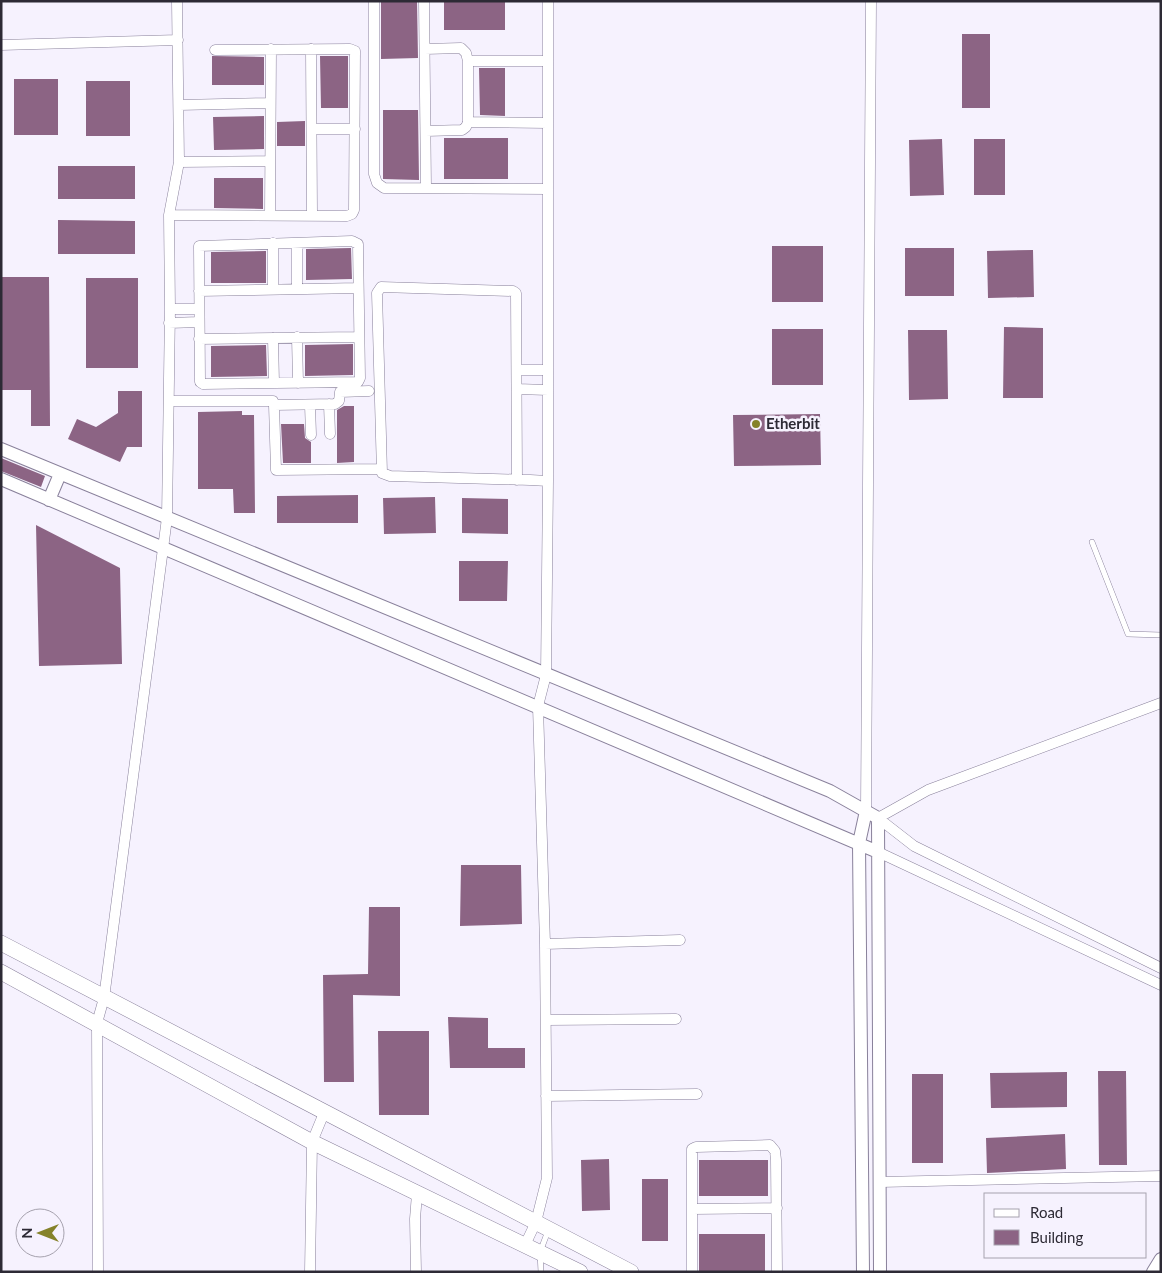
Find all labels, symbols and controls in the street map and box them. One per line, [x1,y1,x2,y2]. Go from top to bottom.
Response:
place label: Etherbit [766,414,820,432]
marker: Etherbit [750,418,762,430]
legend [984,1193,1147,1258]
text: Road [1030,1203,1063,1221]
north arrow [15,1208,65,1258]
text: N [18,1228,35,1238]
text: Building [1030,1228,1083,1246]

